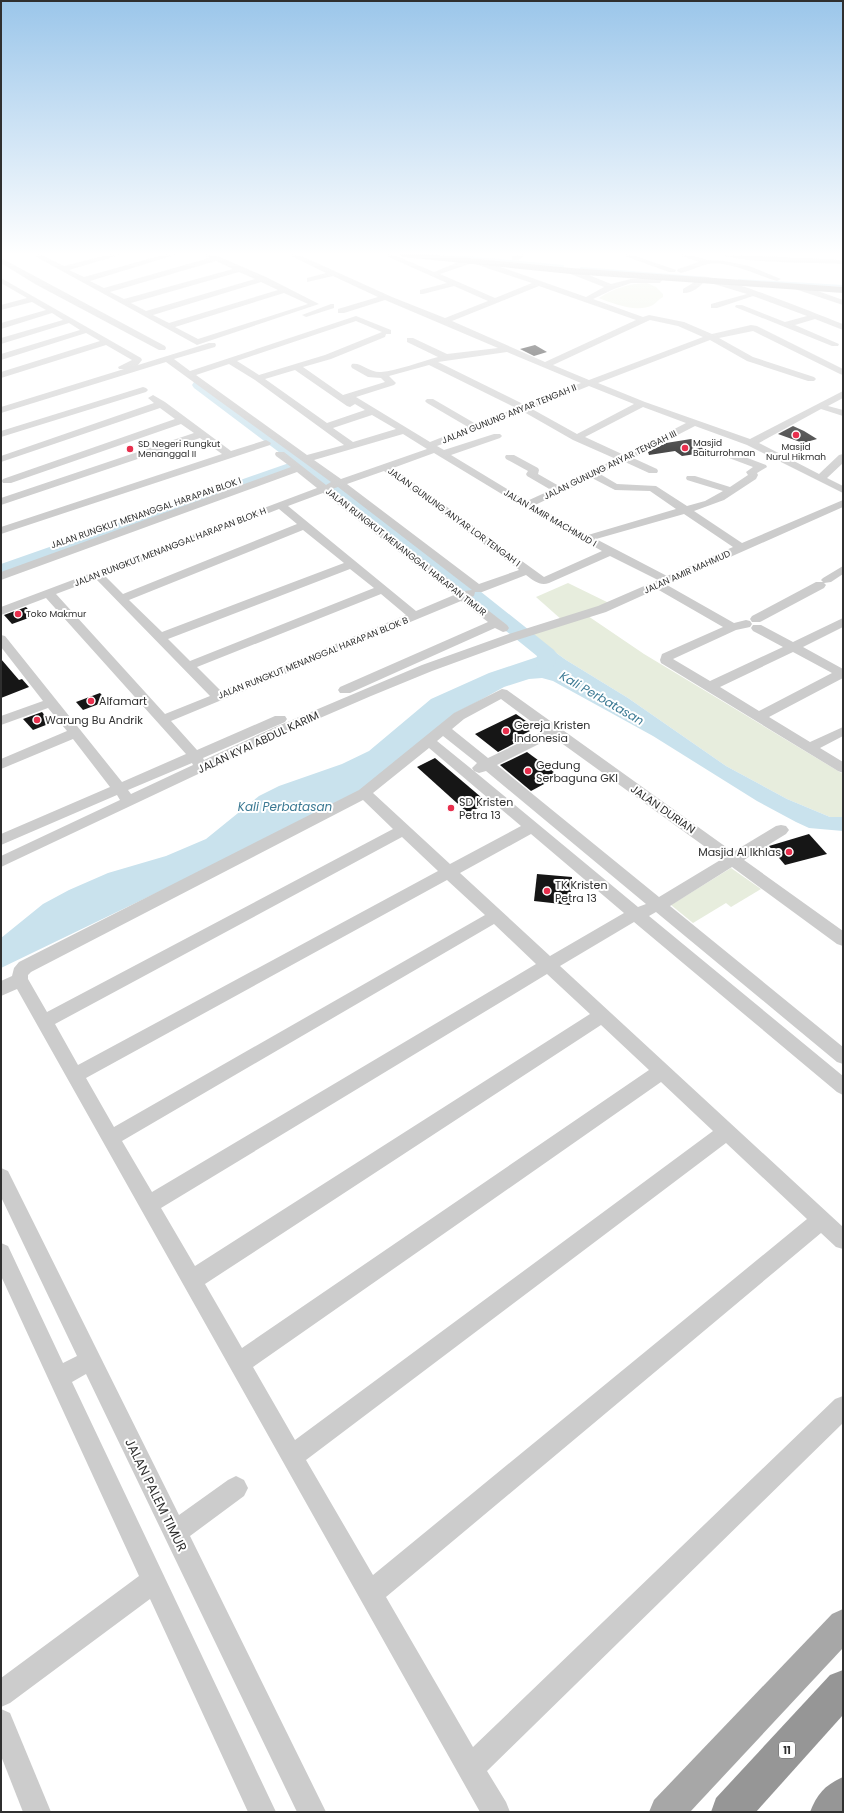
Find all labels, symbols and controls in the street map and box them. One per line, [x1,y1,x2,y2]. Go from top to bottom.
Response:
street label: JALAN GUNUNG ANYAR TENGAH II [440,381,578,447]
street label: JALAN GUNUNG ANYAR TENGAH III [542,427,678,503]
marker: Masjid Nurul Hikmah [791,430,801,440]
place label: Masjid Baiturrohman [693,437,755,459]
place label: SD Negeri Rungkut Menanggal II [138,438,220,460]
place label: Masjid Nurul Hikmah [766,441,826,463]
marker: Masjid Baiturrohman [680,443,690,453]
marker: SD Negeri Rungkut Menanggal II [125,444,135,454]
street label: JALAN GUNUNG ANYAR LOR TENGAH I [385,465,523,569]
street label: JALAN RUNGKUT MENANGGAL HARAPAN BLOK I [49,475,243,551]
street label: JALAN RUNGKUT MENANGGAL HARAPAN TIMUR [323,485,489,619]
street label: JALAN AMIR MACHMUD I [501,486,599,550]
street label: JALAN RUNGKUT MENANGGAL HARAPAN BLOK H [72,505,268,589]
street label: JALAN AMIR MAHMUD [642,547,732,597]
place label: Toko Makmur [26,608,87,620]
marker: Toko Makmur [13,609,23,619]
street label: JALAN RUNGKUT MENANGGAL HARAPAN BLOK B [216,614,410,702]
water label: Kali Perbatasan [557,667,647,729]
place label: Alfamart [99,693,147,709]
marker: Alfamart [86,696,96,706]
street label: JALAN KYAI ABDUL KARIM [195,707,321,777]
place label: Warung Bu Andrik [45,712,143,728]
marker: Warung Bu Andrik [32,715,42,725]
place label: Gereja Kristen Indonesia [514,717,590,746]
marker: Gereja Kristen Indonesia [501,726,511,736]
place label: Gedung Serbaguna GKI [536,757,618,786]
marker: Gedung Serbaguna GKI [523,766,533,776]
street label: JALAN DURIAN [627,781,699,837]
place label: SD Kristen Petra 13 [459,794,513,823]
water label: Kali Perbatasan [238,798,332,815]
marker: SD Kristen Petra 13 [446,803,456,813]
place label: Masjid Al Ikhlas [698,844,781,860]
marker: Masjid Al Ikhlas [784,847,794,857]
place label: TK Kristen Petra 13 [555,877,607,906]
marker: TK Kristen Petra 13 [542,886,552,896]
street label: JALAN PALEM TIMUR [120,1435,192,1555]
road number: 11 [779,1742,795,1758]

